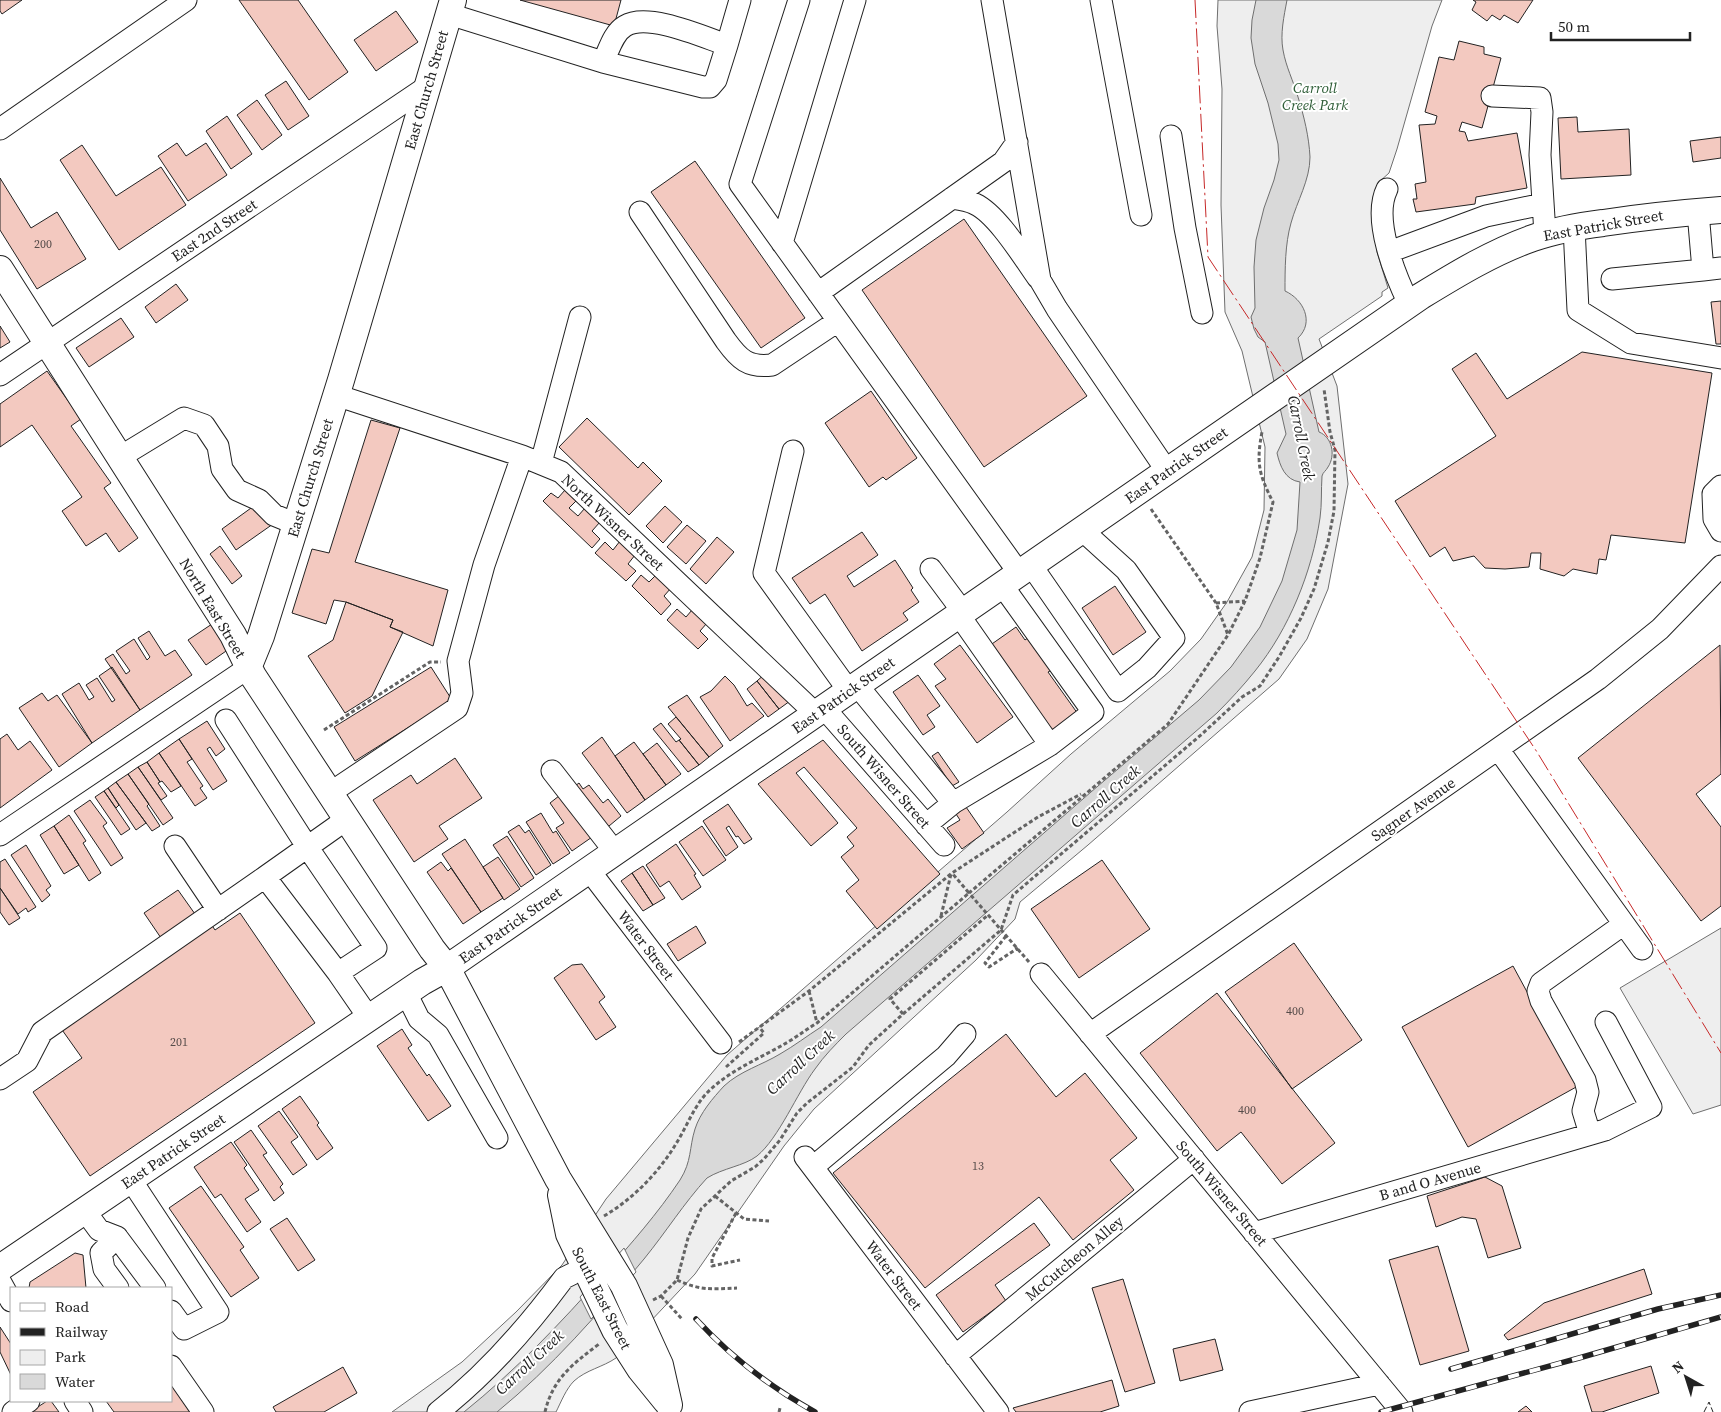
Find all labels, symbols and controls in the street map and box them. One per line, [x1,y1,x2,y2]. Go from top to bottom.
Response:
scale bar [1551,10,1690,42]
text: 50 m [1558,16,1590,37]
street label: East Church Street [399,28,453,152]
park label: Carroll Creek Park [1282,77,1349,115]
street label: East 2nd Street [167,194,261,266]
street label: East Patrick Street [1541,204,1665,246]
house number: 200 [34,236,52,252]
water label: Carroll Creek [1283,393,1321,483]
street label: East Church Street [282,416,338,540]
street label: East Patrick Street [1120,422,1232,508]
street label: North Wisner Street [557,469,669,575]
street label: North East Street [175,554,251,662]
street label: East Patrick Street [787,652,899,738]
street label: South Wisner Street [833,719,935,833]
water label: Carroll Creek [1065,759,1145,833]
street label: Sagner Avenue [1367,772,1460,846]
street label: East Patrick Street [454,882,566,968]
street label: Water Street [613,906,679,984]
house number: 400 [1286,1003,1304,1019]
water label: Carroll Creek [761,1024,839,1100]
house number: 201 [170,1034,188,1050]
house number: 400 [1238,1102,1256,1118]
street label: East Patrick Street [117,1108,229,1194]
street label: South Wisner Street [1172,1136,1273,1250]
street label: B and O Avenue [1377,1156,1484,1206]
house number: 13 [972,1158,984,1174]
street label: McCutcheon Alley [1020,1210,1128,1305]
street label: Water Street [861,1236,927,1314]
street label: South East Street [567,1243,637,1353]
legend [10,1287,172,1402]
text: Road [55,1296,89,1317]
text: Railway [55,1321,108,1342]
water label: Carroll Creek [490,1324,568,1400]
text: Park [55,1346,87,1367]
north arrow [1661,1352,1711,1402]
text: N [1668,1356,1688,1378]
text: Water [55,1371,96,1392]

